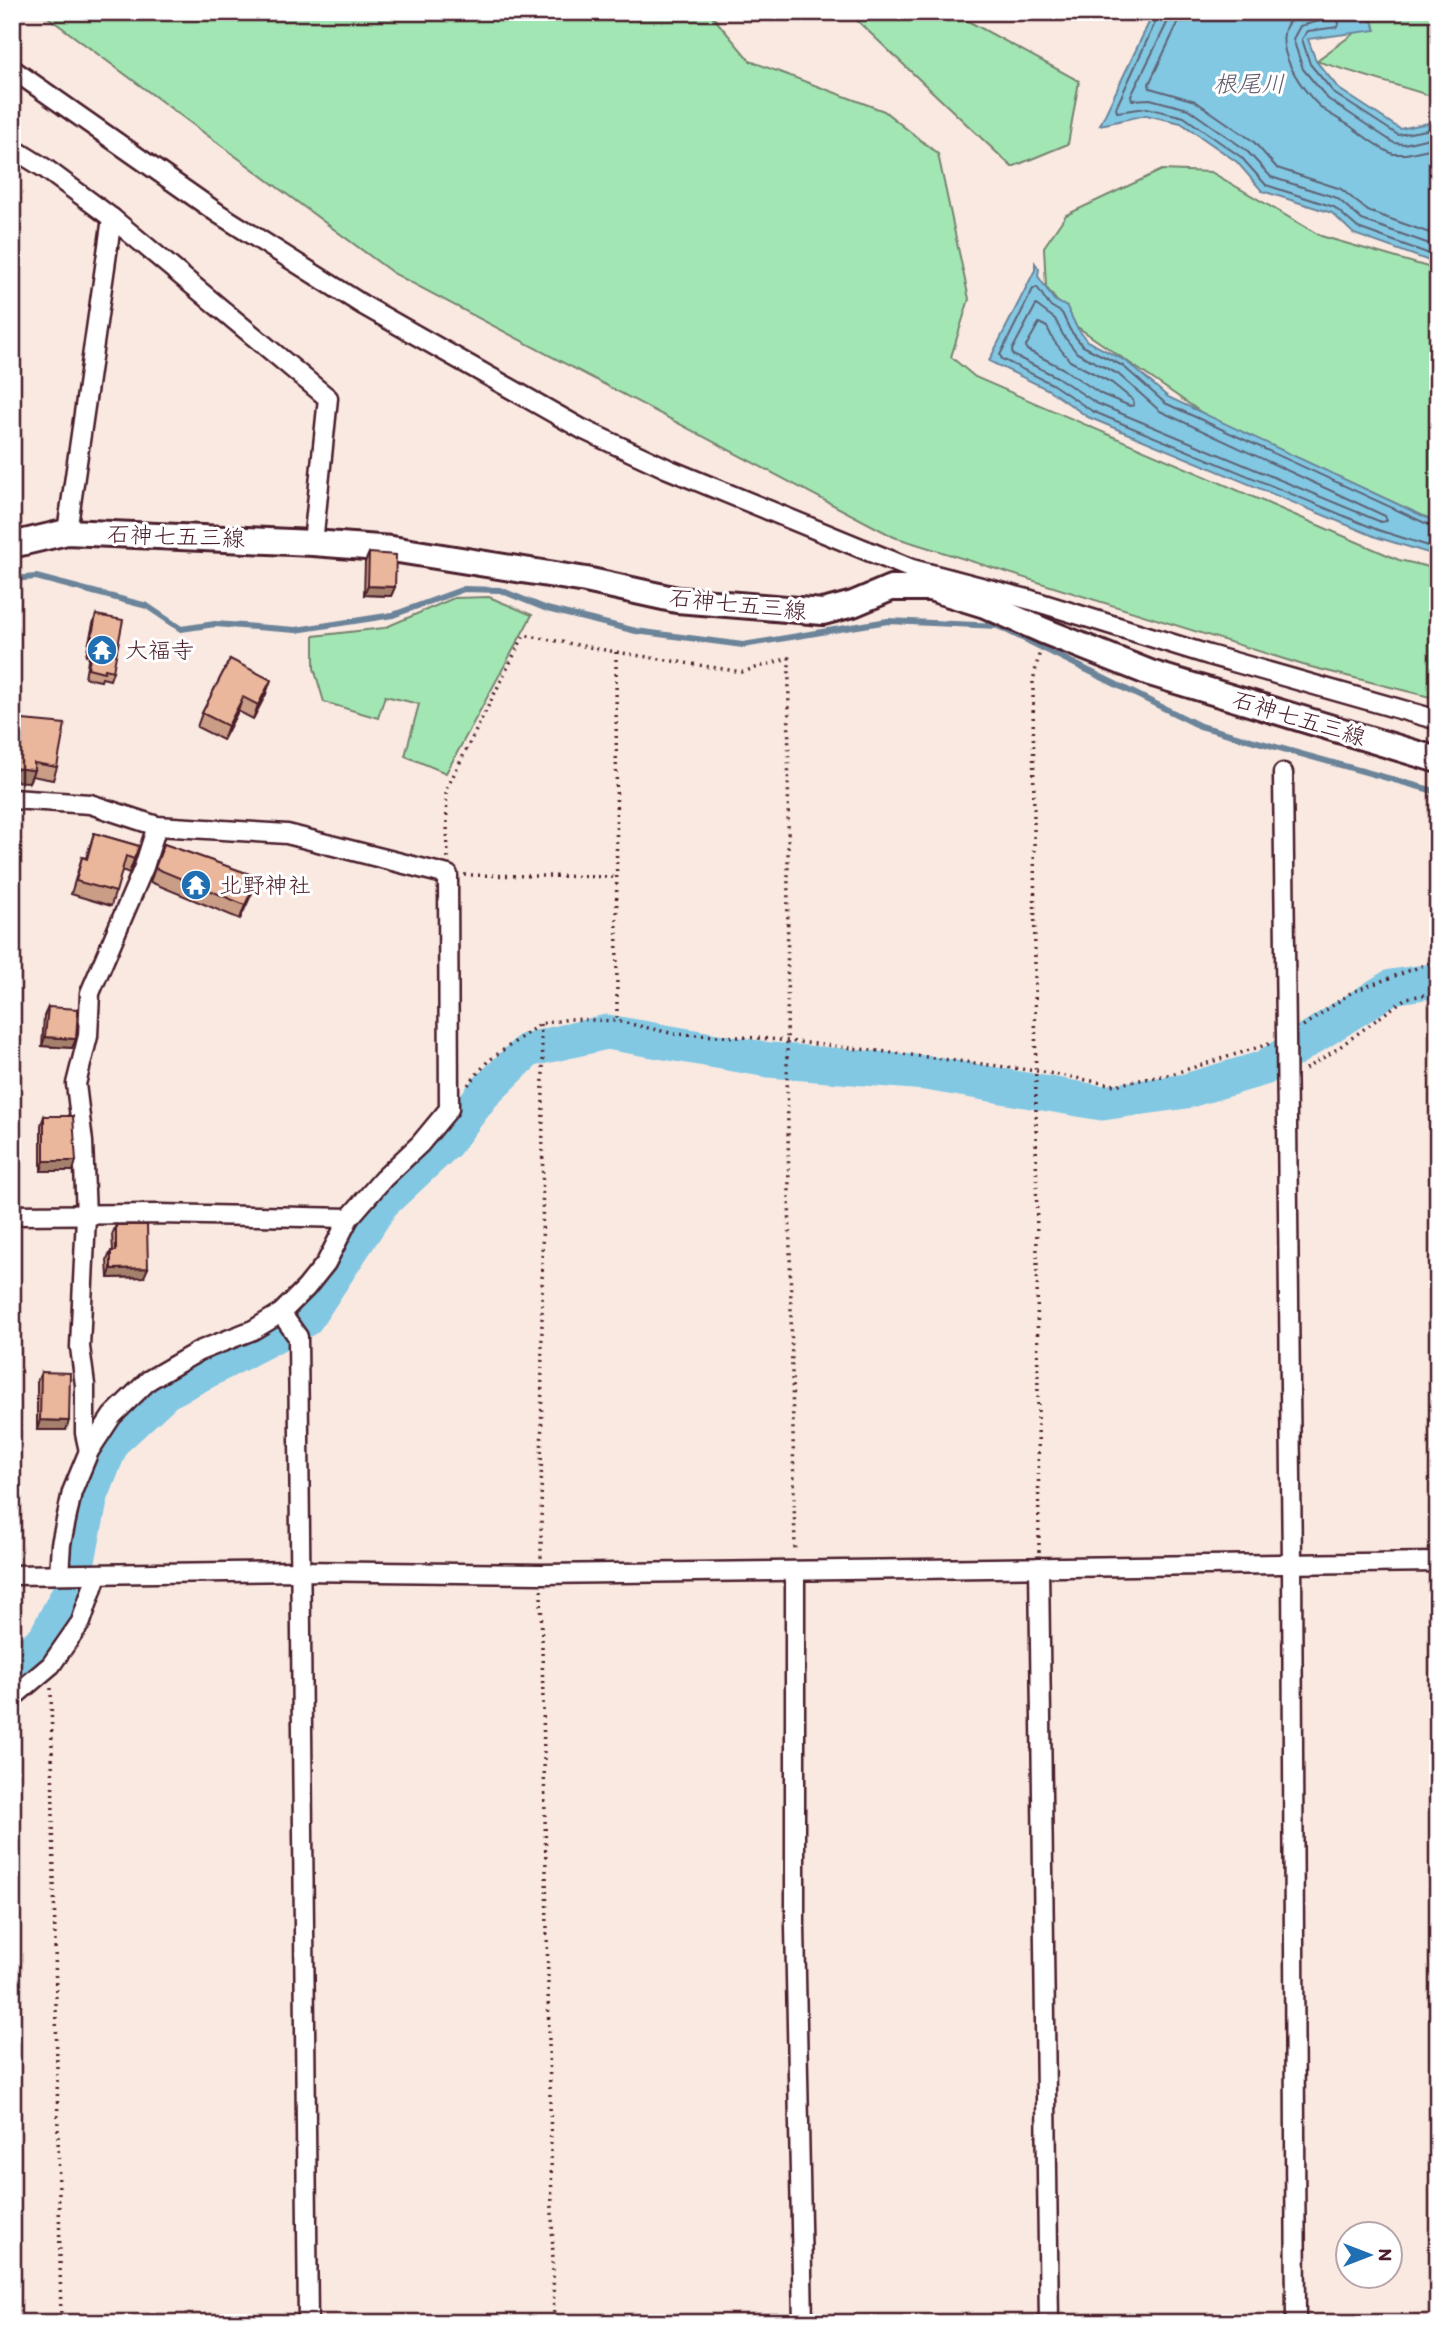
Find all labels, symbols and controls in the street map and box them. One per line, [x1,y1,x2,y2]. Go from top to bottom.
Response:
water label: 根尾川 [1213,69,1285,98]
street label: 石神七五三線 [107,520,245,552]
street label: 石神七五三線 [668,583,808,625]
temple icon: 大福寺 [85,633,119,667]
place label: 大福寺 [125,636,194,664]
street label: 石神七五三線 [1229,684,1369,752]
temple icon: 北野神社 [179,868,213,902]
place label: 北野神社 [219,871,311,899]
north arrow [1334,2220,1404,2290]
text: N [1374,2249,1397,2261]

